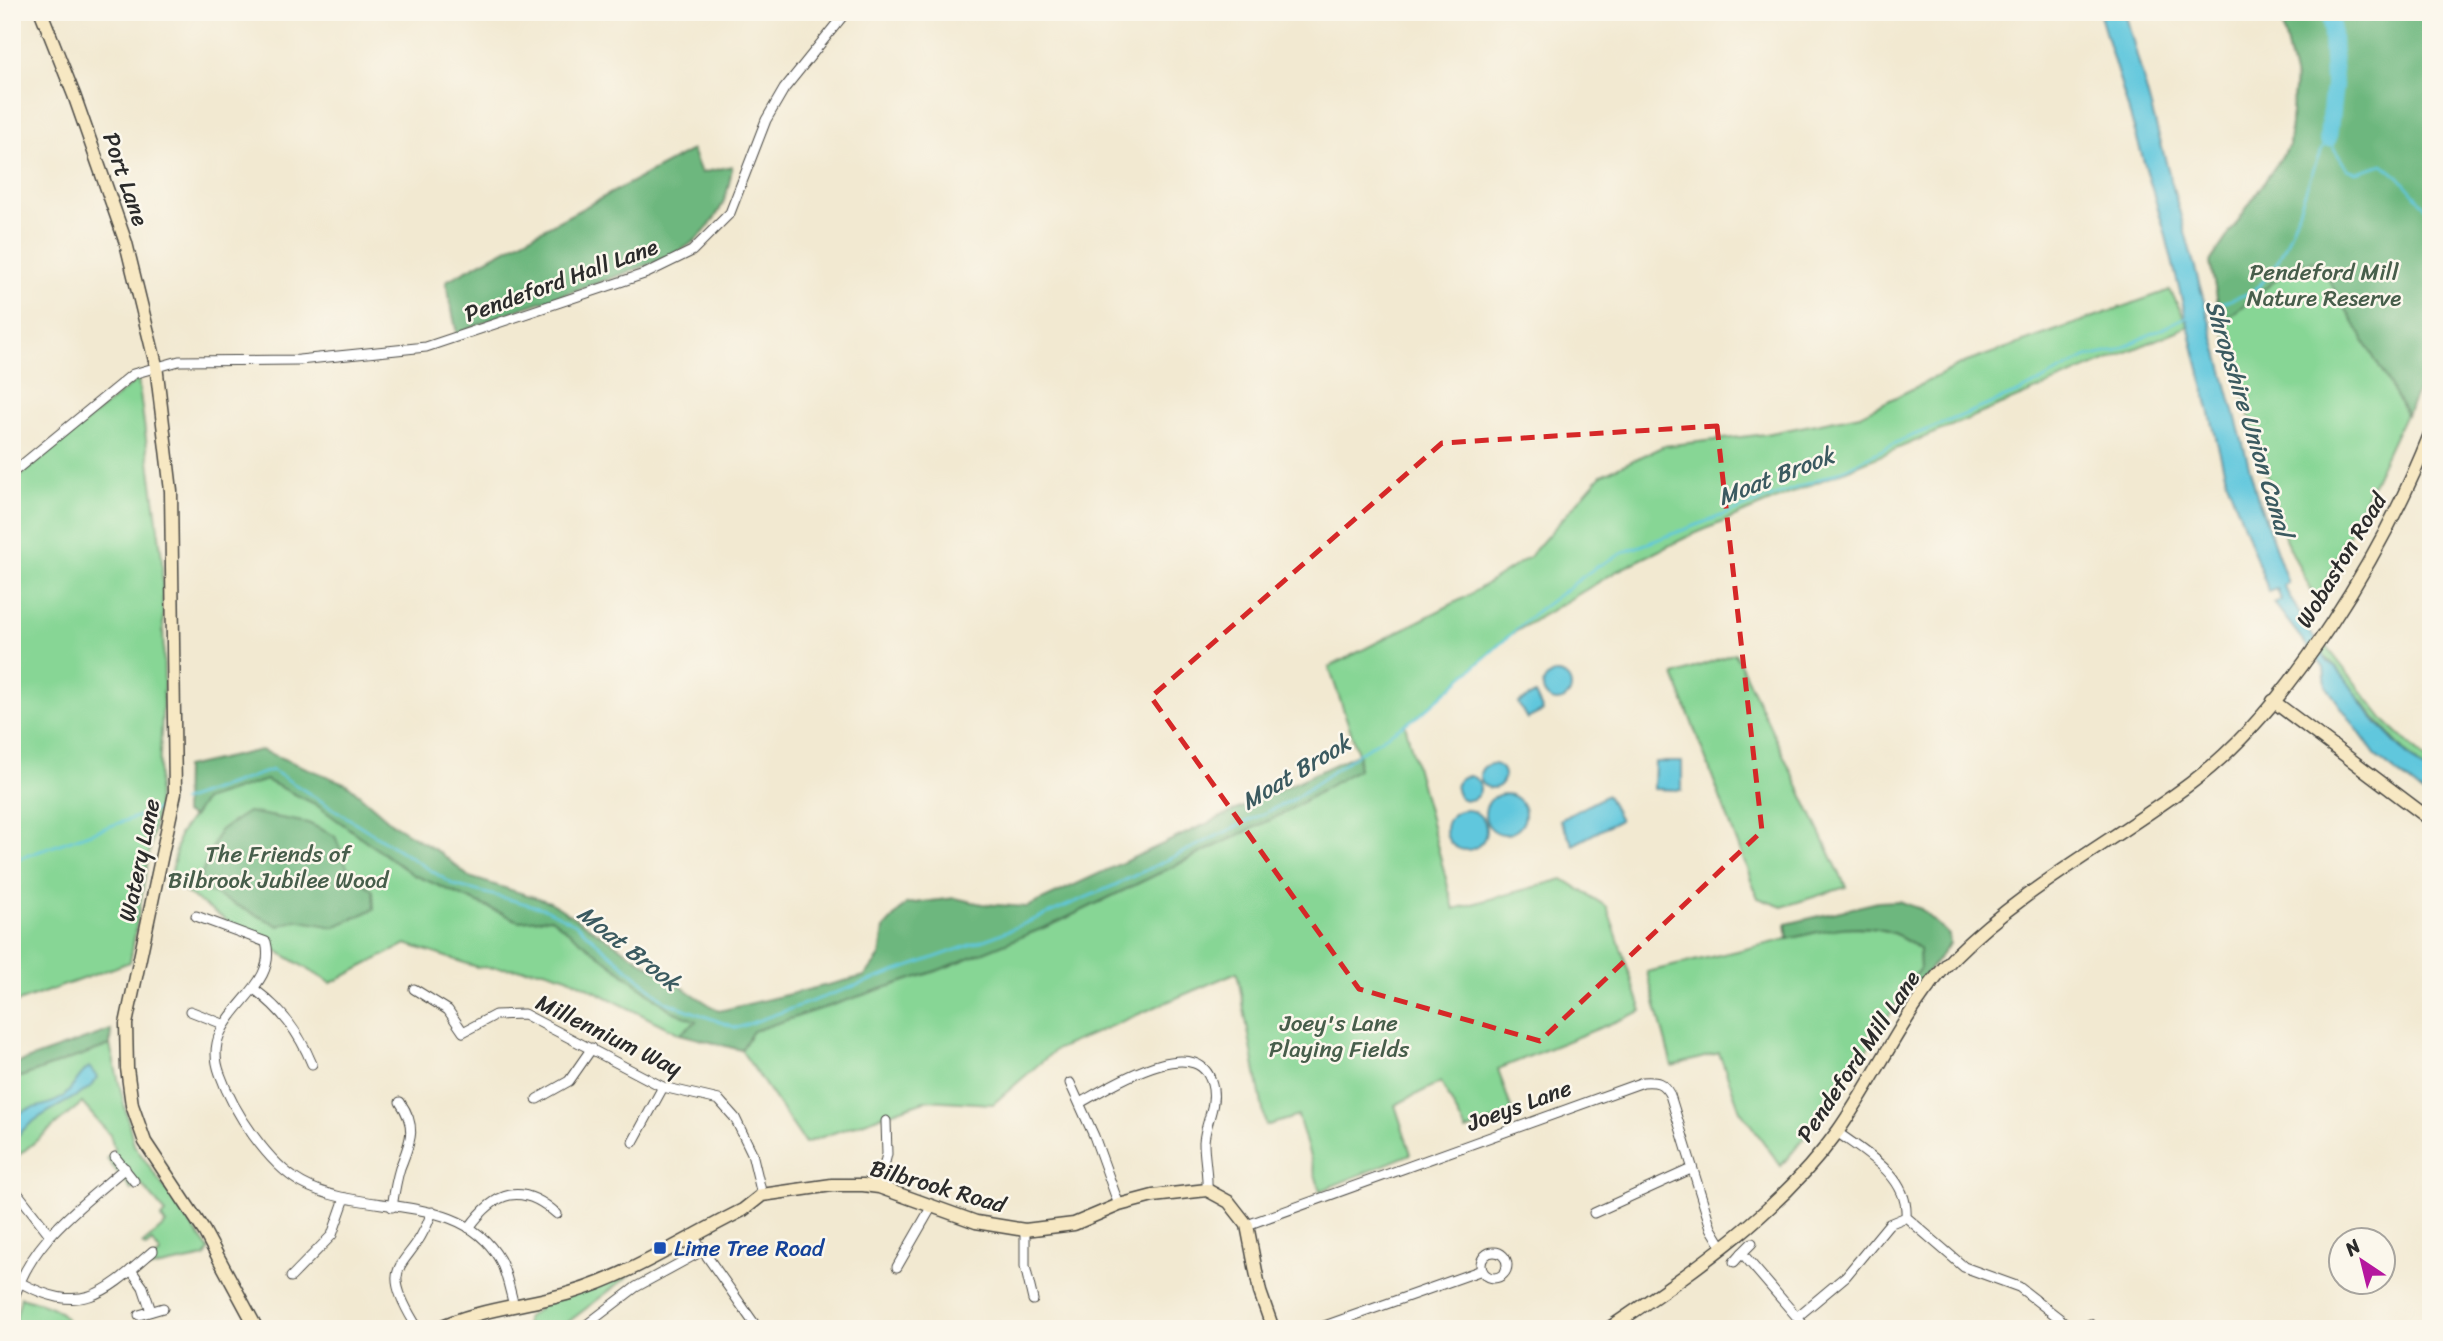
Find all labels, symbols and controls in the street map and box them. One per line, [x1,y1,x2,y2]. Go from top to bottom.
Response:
street label: Port Lane [90,127,161,232]
street label: Pendeford Hall Lane [458,226,664,335]
park label: Pendeford Mill Nature Reserve [2247,252,2401,319]
water label: Shropshire Union Canal [2193,294,2307,547]
water label: Moat Brook [1711,434,1842,518]
street label: Wobaston Road [2285,483,2399,636]
water label: Moat Brook [1233,722,1360,822]
street label: Watery Lane [106,795,173,925]
park label: The Friends of Bilbrook Jubilee Wood [168,834,390,901]
water label: Moat Brook [568,894,691,1003]
street label: Pendeford Mill Lane [1785,962,1932,1151]
street label: Millennium Way [529,982,689,1089]
park label: Joey's Lane Playing Fields [1269,1003,1410,1070]
street label: Joeys Lane [1460,1067,1578,1144]
street label: Bilbrook Road [865,1148,1012,1226]
north arrow [2328,1226,2398,1296]
place label: Lime Tree Road [674,1228,826,1269]
text: N [2337,1230,2368,1265]
marker: Lime Tree Road [652,1240,668,1256]

